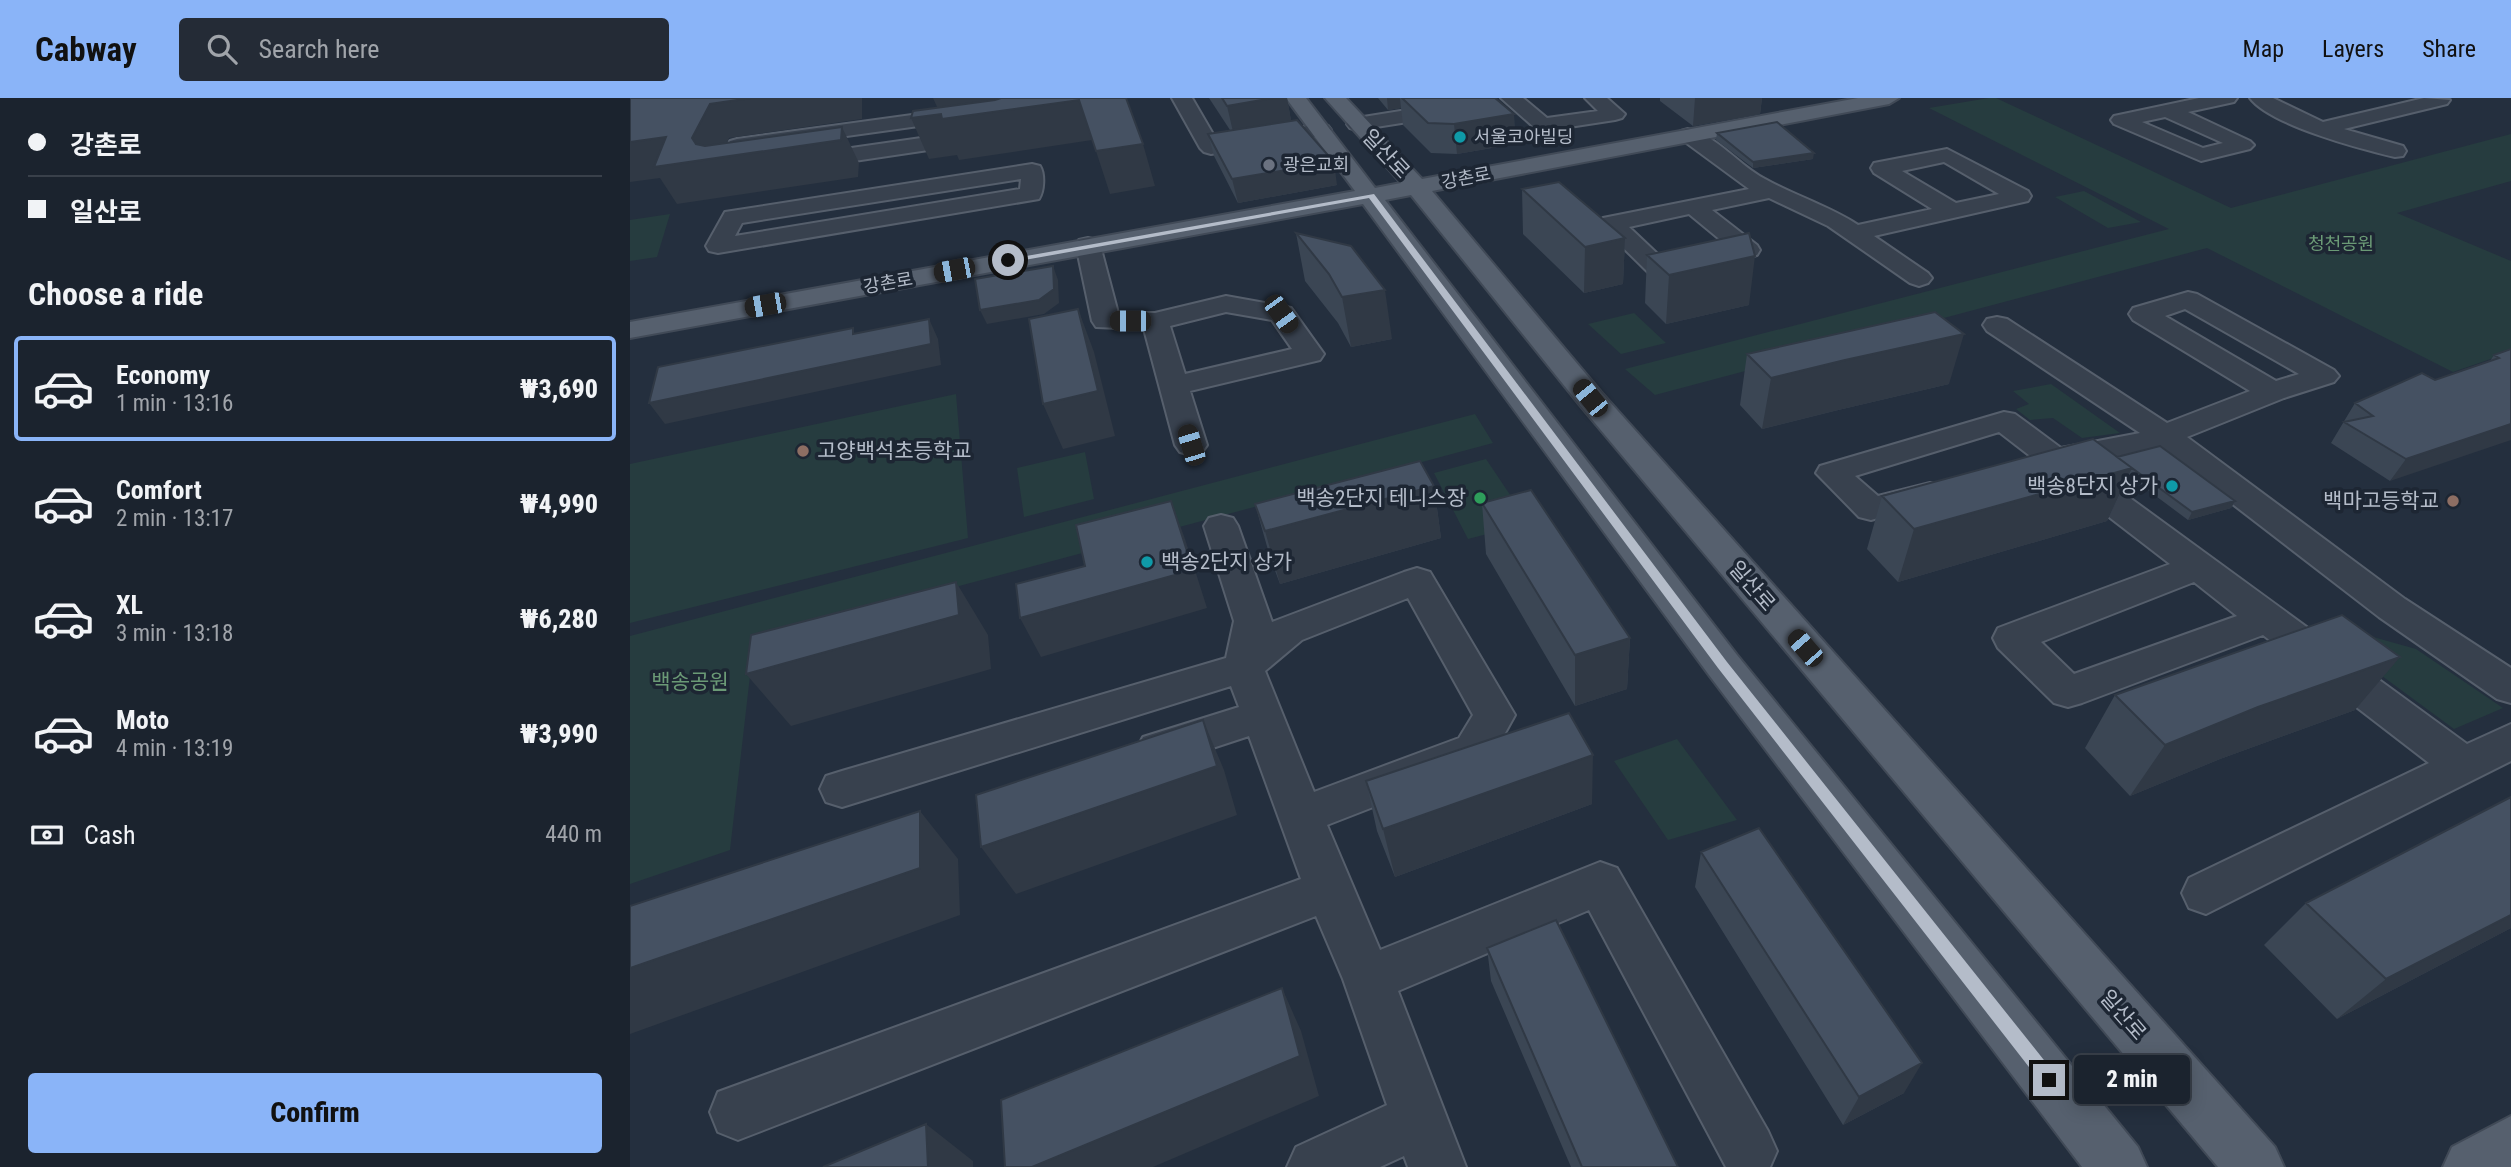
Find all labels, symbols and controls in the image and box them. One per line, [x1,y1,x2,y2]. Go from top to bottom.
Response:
search box [179,18,669,81]
text: Cabway [35,30,137,69]
icon: search [203,30,241,68]
text: Search here [259,34,380,64]
text: Map [2243,35,2284,63]
text: Layers [2322,35,2384,63]
text: Share [2422,35,2476,63]
street label: 일산로 [1357,125,1415,183]
place label: 서울코아빌딩 [1474,126,1573,147]
marker: 서울코아빌딩 [1452,129,1468,145]
text: 강촌로 [70,130,142,160]
place label: 광은교회 [1283,154,1349,175]
marker: 광은교회 [1261,157,1277,173]
street label: 강촌로 [1440,162,1492,193]
text: 일산로 [70,197,142,227]
park label: 청천공원 [2308,233,2374,254]
route start [992,244,1024,276]
car [932,256,977,284]
street label: 강촌로 [862,268,914,297]
text: Choose a ride [28,275,203,313]
car [743,291,788,319]
car [1261,291,1302,337]
car [1110,311,1152,332]
icon: car [32,357,95,420]
text: Economy [116,360,210,390]
text: ₩3,690 [520,374,598,404]
car [1569,375,1612,421]
text: 1 min · 13:16 [116,390,233,417]
car [1175,422,1208,468]
place label: 고양백석초등학교 [817,439,972,463]
marker: 고양백석초등학교 [795,443,811,459]
icon: car [32,472,95,535]
place label: 백송8단지 상가 [2027,474,2158,498]
text: Comfort [116,475,202,505]
marker: 백송8단지 상가 [2164,478,2180,494]
place label: 백송2단지 테니스장 [1296,486,1466,510]
text: ₩4,990 [520,489,598,519]
place label: 백마고등학교 [2323,489,2439,513]
marker: 백송2단지 테니스장 [1472,490,1488,506]
marker: 백마고등학교 [2445,493,2461,509]
text: 2 min · 13:17 [116,505,233,532]
place label: 백송2단지 상가 [1161,550,1292,574]
marker: 백송2단지 상가 [1139,554,1155,570]
street label: 일산로 [1724,556,1780,616]
icon: car [32,587,95,650]
text: XL [116,590,143,620]
text: ₩6,280 [520,604,598,634]
text: 3 min · 13:18 [116,620,233,647]
car [1784,625,1827,671]
park label: 백송공원 [651,670,729,694]
icon: car [32,702,95,765]
text: Moto [116,705,169,735]
text: ₩3,990 [520,719,598,749]
text: 4 min · 13:19 [116,735,233,762]
icon: cash [28,816,66,854]
text: Cash [84,820,136,850]
text: 440 m [545,821,602,848]
street label: 일산로 [2095,985,2151,1045]
callout: 2 min [2074,1056,2189,1104]
route end [2033,1064,2065,1096]
text: 2 min [2106,1066,2158,1093]
button: Confirm [28,1073,602,1153]

